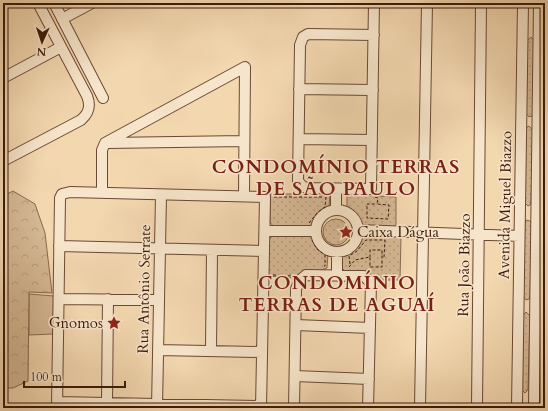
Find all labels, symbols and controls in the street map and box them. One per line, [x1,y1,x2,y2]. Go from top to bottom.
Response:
north arrow [22,22,62,62]
text: N [36,44,47,59]
street label: Avenida Miguel Biazzo [494,131,516,279]
district label: CONDOMÍNIO TERRAS DE SÃO PAULO [212,154,460,202]
street label: Rua João Biazzo [453,213,475,317]
place label: Caixa Dágua [357,222,439,242]
street label: Rua Antônio Serrate [133,224,155,354]
place icon: Caixa Dágua [338,224,354,240]
district label: CONDOMÍNIO TERRAS DE AGUAÍ [238,270,436,318]
place label: Gnomos [49,313,103,333]
place icon: Gnomos [106,315,122,331]
scale bar [24,363,125,389]
text: 100 m [30,369,63,385]

